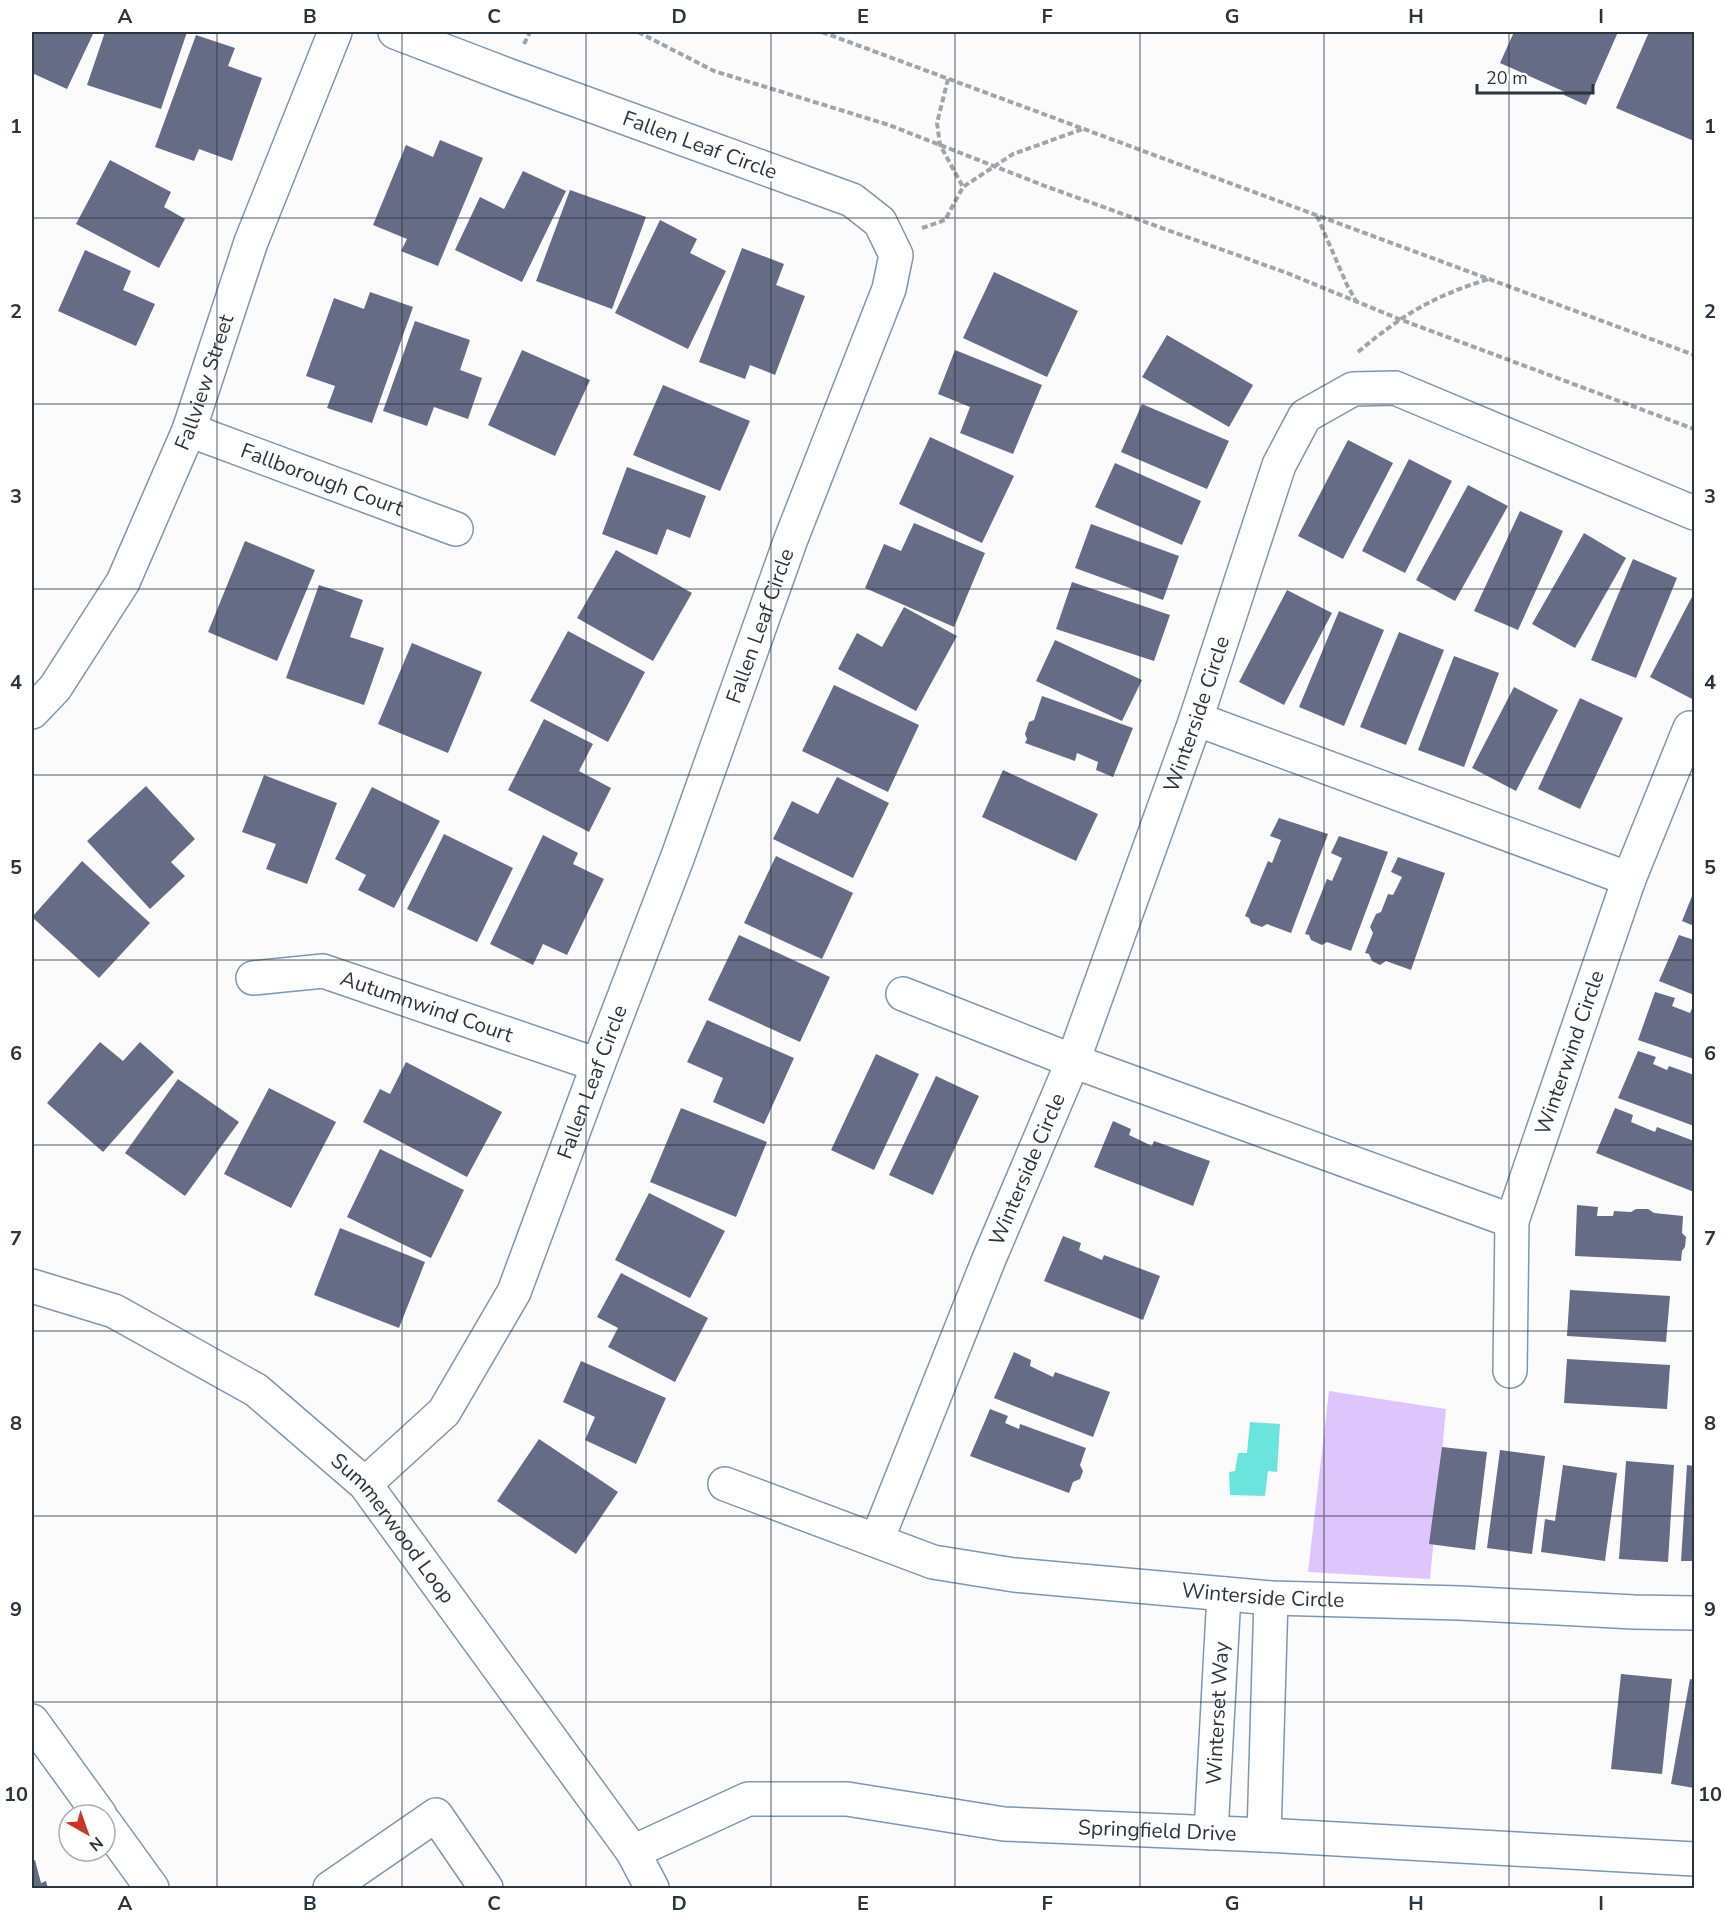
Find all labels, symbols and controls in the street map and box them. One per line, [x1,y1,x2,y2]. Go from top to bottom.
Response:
text: A [118,3,133,30]
text: B [303,3,317,30]
text: C [487,3,501,30]
text: D [671,3,687,30]
text: E [857,3,869,30]
text: F [1041,3,1053,30]
text: G [1225,3,1239,30]
text: H [1408,3,1424,30]
text: I [1598,3,1604,30]
scale bar [1477,57,1592,95]
text: 20 m [1486,66,1528,90]
street label: Fallen Leaf Circle [619,104,781,186]
text: 1 [10,113,22,140]
text: 1 [1704,113,1716,140]
text: 2 [10,298,22,325]
text: 2 [1704,298,1716,325]
street label: Fallview Street [168,310,240,455]
street label: Fallborough Court [237,436,408,523]
text: 3 [10,483,22,510]
text: 3 [1704,483,1716,510]
street label: Fallen Leaf Circle [720,545,801,707]
street label: Winterside Circle [1157,632,1236,796]
text: 4 [10,669,22,696]
text: 4 [1704,669,1716,696]
text: 5 [10,854,22,881]
text: 5 [1704,854,1716,881]
street label: Autumnwind Court [337,964,517,1049]
street label: Winterwind Circle [1529,967,1611,1139]
street label: Fallen Leaf Circle [550,1001,634,1163]
text: 6 [10,1040,22,1067]
text: 6 [1704,1040,1716,1067]
street label: Winterside Circle [982,1089,1072,1250]
text: 7 [10,1225,22,1252]
text: 7 [1704,1225,1716,1252]
text: 8 [10,1410,22,1437]
text: 8 [1704,1410,1716,1437]
street label: Summerwood Loop [325,1447,461,1609]
street label: Winterside Circle [1180,1576,1345,1614]
text: 9 [10,1596,22,1623]
text: 9 [1704,1596,1716,1623]
street label: Winterset Way [1200,1641,1235,1786]
text: 10 [4,1781,28,1808]
text: 10 [1698,1781,1722,1808]
north arrow [57,1803,117,1863]
street label: Springfield Drive [1078,1813,1237,1848]
text: N [84,1831,108,1856]
text: A [118,1890,133,1917]
text: B [303,1890,317,1917]
text: C [487,1890,501,1917]
text: D [671,1890,687,1917]
text: E [857,1890,869,1917]
text: F [1041,1890,1053,1917]
text: G [1225,1890,1239,1917]
text: H [1408,1890,1424,1917]
text: I [1598,1890,1604,1917]

